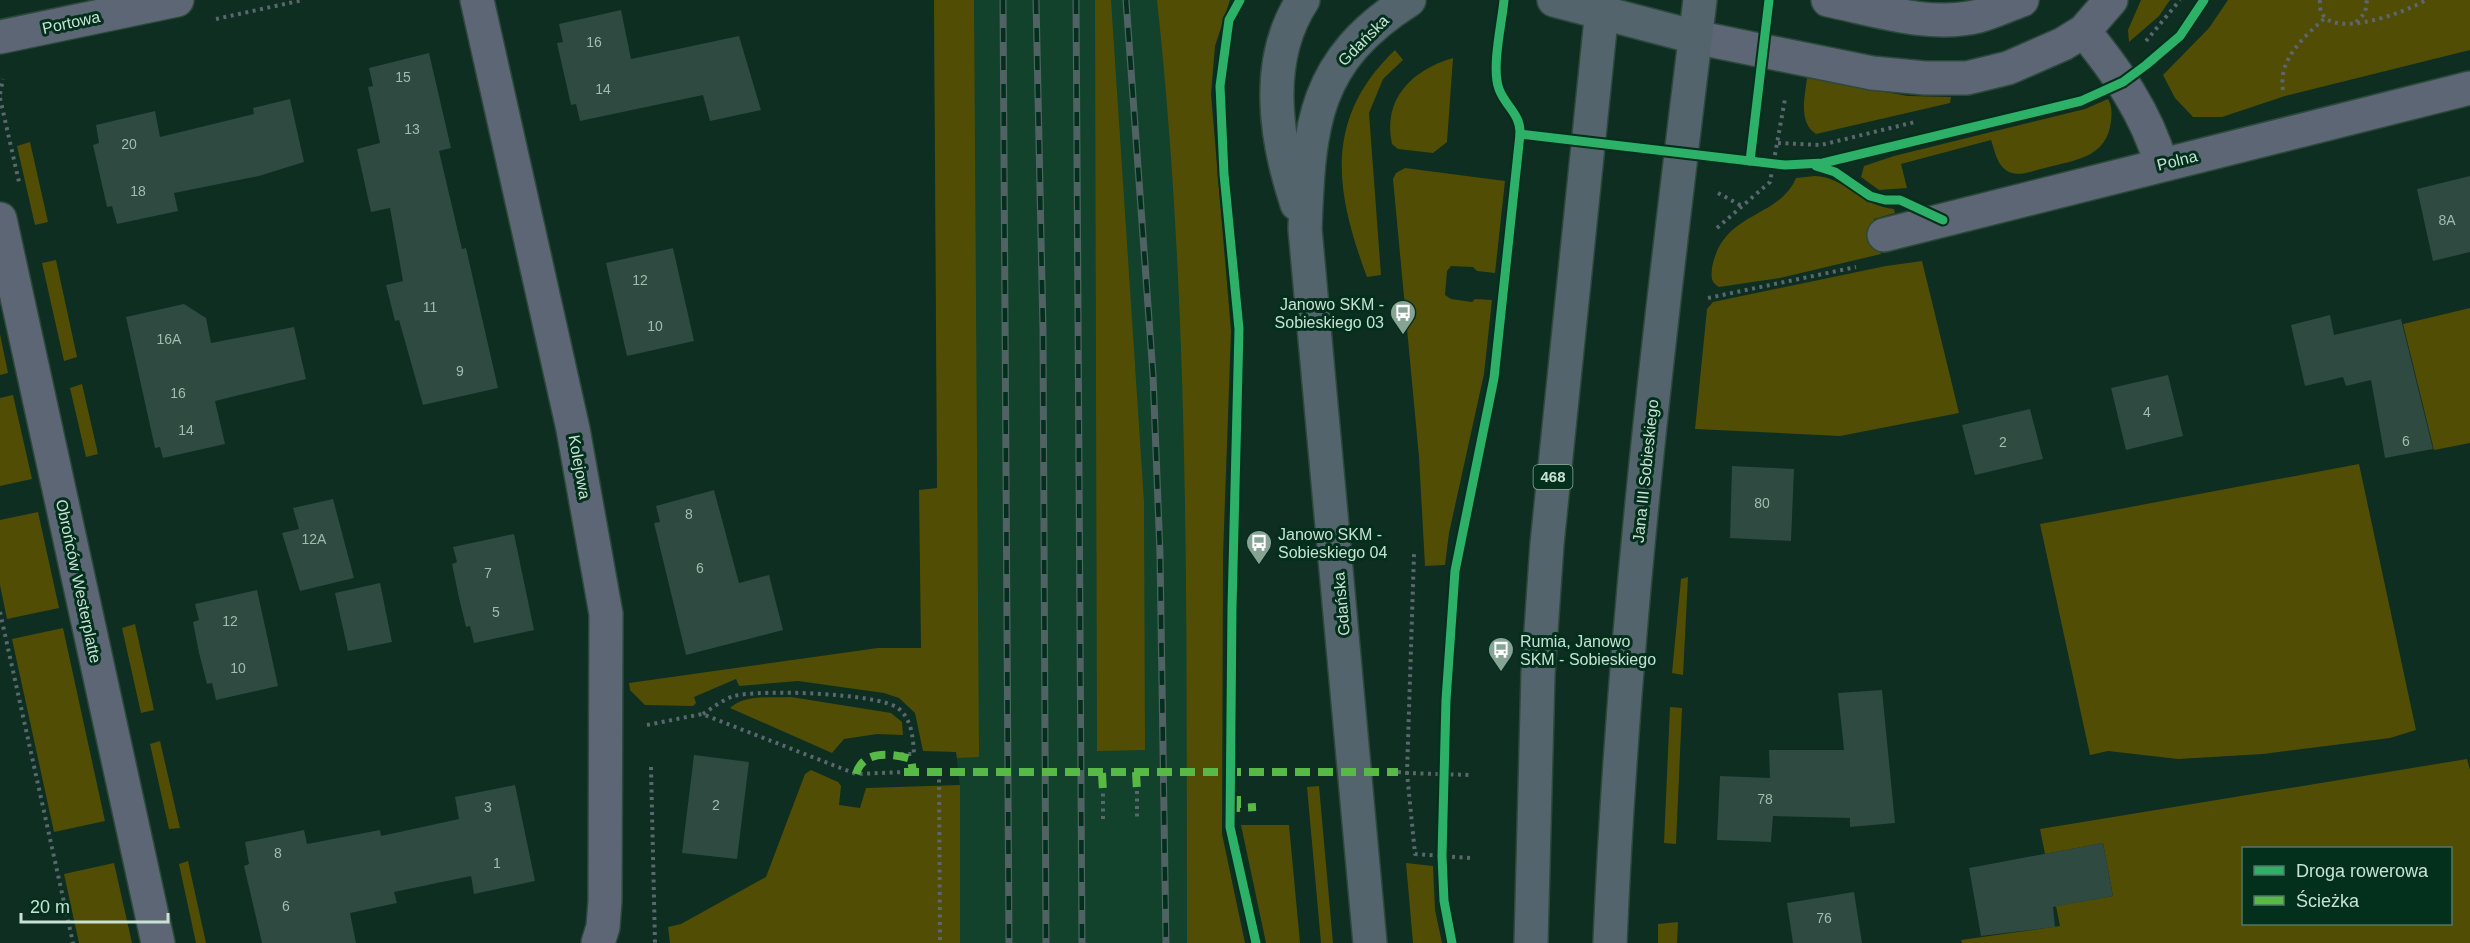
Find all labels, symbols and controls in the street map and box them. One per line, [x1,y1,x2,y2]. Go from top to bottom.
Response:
street label: Portowa [41,8,102,37]
street label: Gdańska [1335,12,1392,69]
house number: 16 [586,34,602,50]
house number: 15 [395,69,411,85]
house number: 14 [595,81,611,97]
house number: 13 [404,121,420,137]
house number: 20 [121,136,137,152]
street label: Polna [2155,147,2199,174]
house number: 18 [130,183,146,199]
house number: 8A [2438,212,2456,228]
house number: 12 [632,272,648,288]
place label: Janowo SKM - Sobieskiego 03 [1275,296,1384,331]
bus stop icon: Janowo SKM - Sobieskiego 03 [1388,298,1418,336]
house number: 11 [423,299,437,315]
house number: 10 [647,318,663,334]
house number: 16A [157,331,182,347]
house number: 9 [456,363,464,379]
house number: 16 [170,385,186,401]
street label: Jana III Sobieskiego [1630,398,1661,544]
house number: 4 [2143,404,2151,420]
house number: 14 [178,422,194,438]
house number: 6 [2402,433,2410,449]
street label: Kolejowa [565,434,594,501]
house number: 2 [1999,434,2007,450]
road number: 468 [1534,465,1572,489]
house number: 80 [1754,495,1770,511]
street label: Obrońców Westerplatte [53,498,104,665]
house number: 8 [685,506,693,522]
place label: Janowo SKM - Sobieskiego 04 [1278,526,1388,561]
bus stop icon: Janowo SKM - Sobieskiego 04 [1244,528,1274,566]
house number: 12A [302,531,327,547]
house number: 6 [696,560,704,576]
house number: 7 [484,565,492,581]
street label: Gdańska [1330,571,1353,637]
house number: 5 [492,604,500,620]
house number: 12 [222,613,238,629]
place label: Rumia, Janowo SKM - Sobieskiego [1520,633,1656,668]
bus stop icon: Rumia, Janowo SKM - Sobieskiego [1486,635,1516,673]
house number: 10 [230,660,246,676]
house number: 78 [1757,791,1773,807]
house number: 2 [712,797,720,813]
house number: 3 [484,799,492,815]
house number: 8 [274,845,282,861]
legend [2242,847,2452,925]
house number: 1 [493,855,501,871]
text: Droga rowerowa [2296,861,2429,881]
scale bar [21,886,168,924]
text: Ścieżka [2296,890,2360,911]
text: 20 m [30,897,70,917]
house number: 6 [282,898,290,914]
house number: 76 [1816,910,1832,926]

